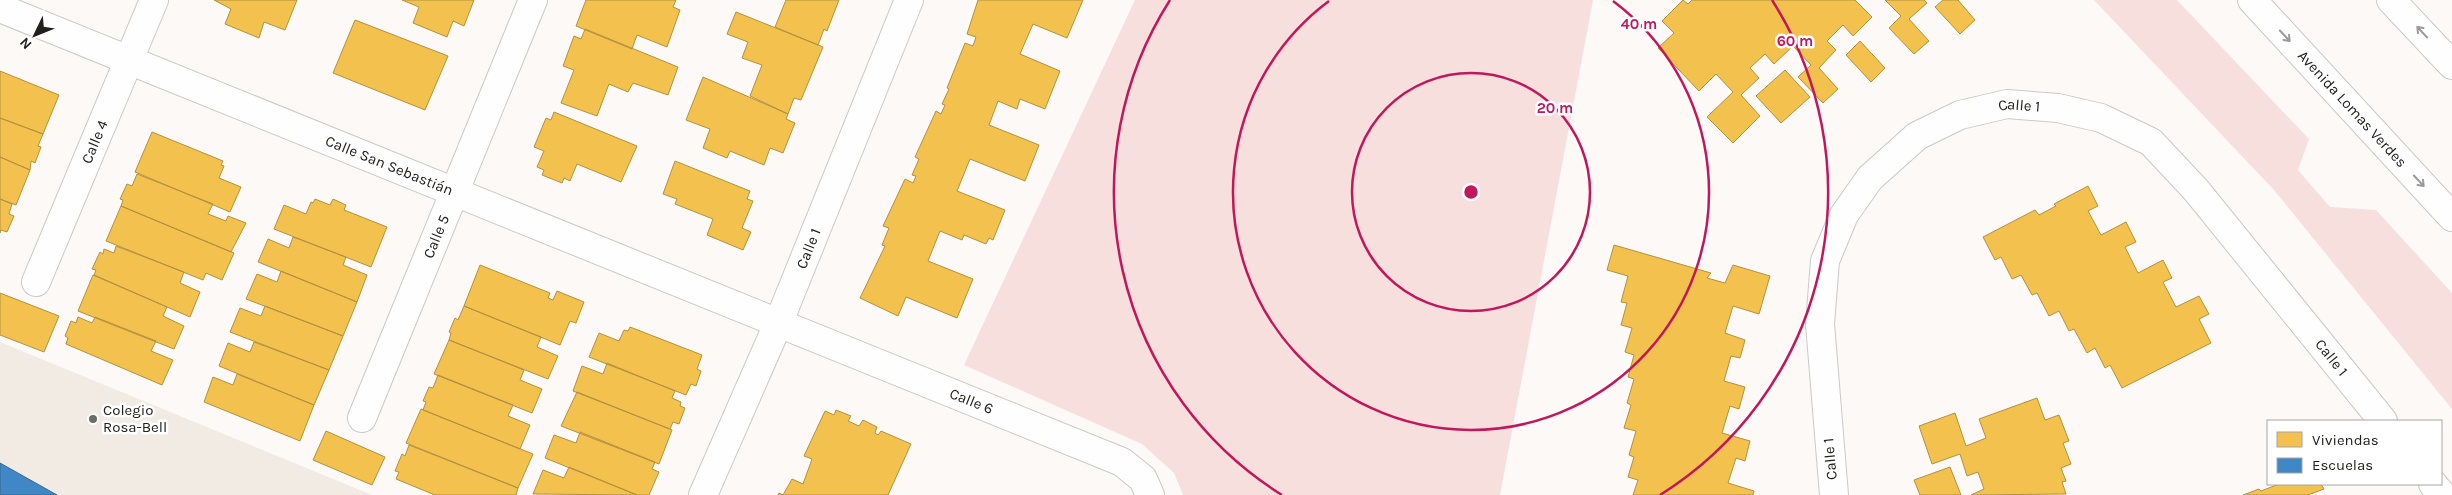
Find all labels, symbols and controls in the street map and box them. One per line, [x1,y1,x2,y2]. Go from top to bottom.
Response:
north arrow [10,10,60,60]
text: 40 m [1621,15,1657,33]
one-way arrow [2416,26,2428,39]
one-way arrow [2279,29,2291,42]
text: 60 m [1777,32,1813,50]
text: N [16,34,36,53]
street label: Avenida Lomas Verdes [2294,47,2411,171]
street label: Calle 1 [1996,95,2041,116]
text: 20 m [1537,99,1573,117]
street label: Calle 4 [78,117,112,166]
street label: Calle San Sebastián [323,132,456,199]
one-way arrow [2413,175,2425,188]
centre of rings [1462,183,1480,201]
street label: Calle 5 [419,212,453,261]
street label: Calle 1 [792,226,825,272]
street label: Calle 1 [2311,335,2352,380]
street label: Calle 6 [947,384,996,418]
place label: Colegio Rosa-Bell [103,401,167,436]
marker: Colegio Rosa-Bell [87,413,99,425]
legend [2267,420,2442,485]
text: Viviendas [2312,431,2379,449]
street label: Calle 1 [1819,437,1841,481]
text: Escuelas [2312,456,2373,474]

